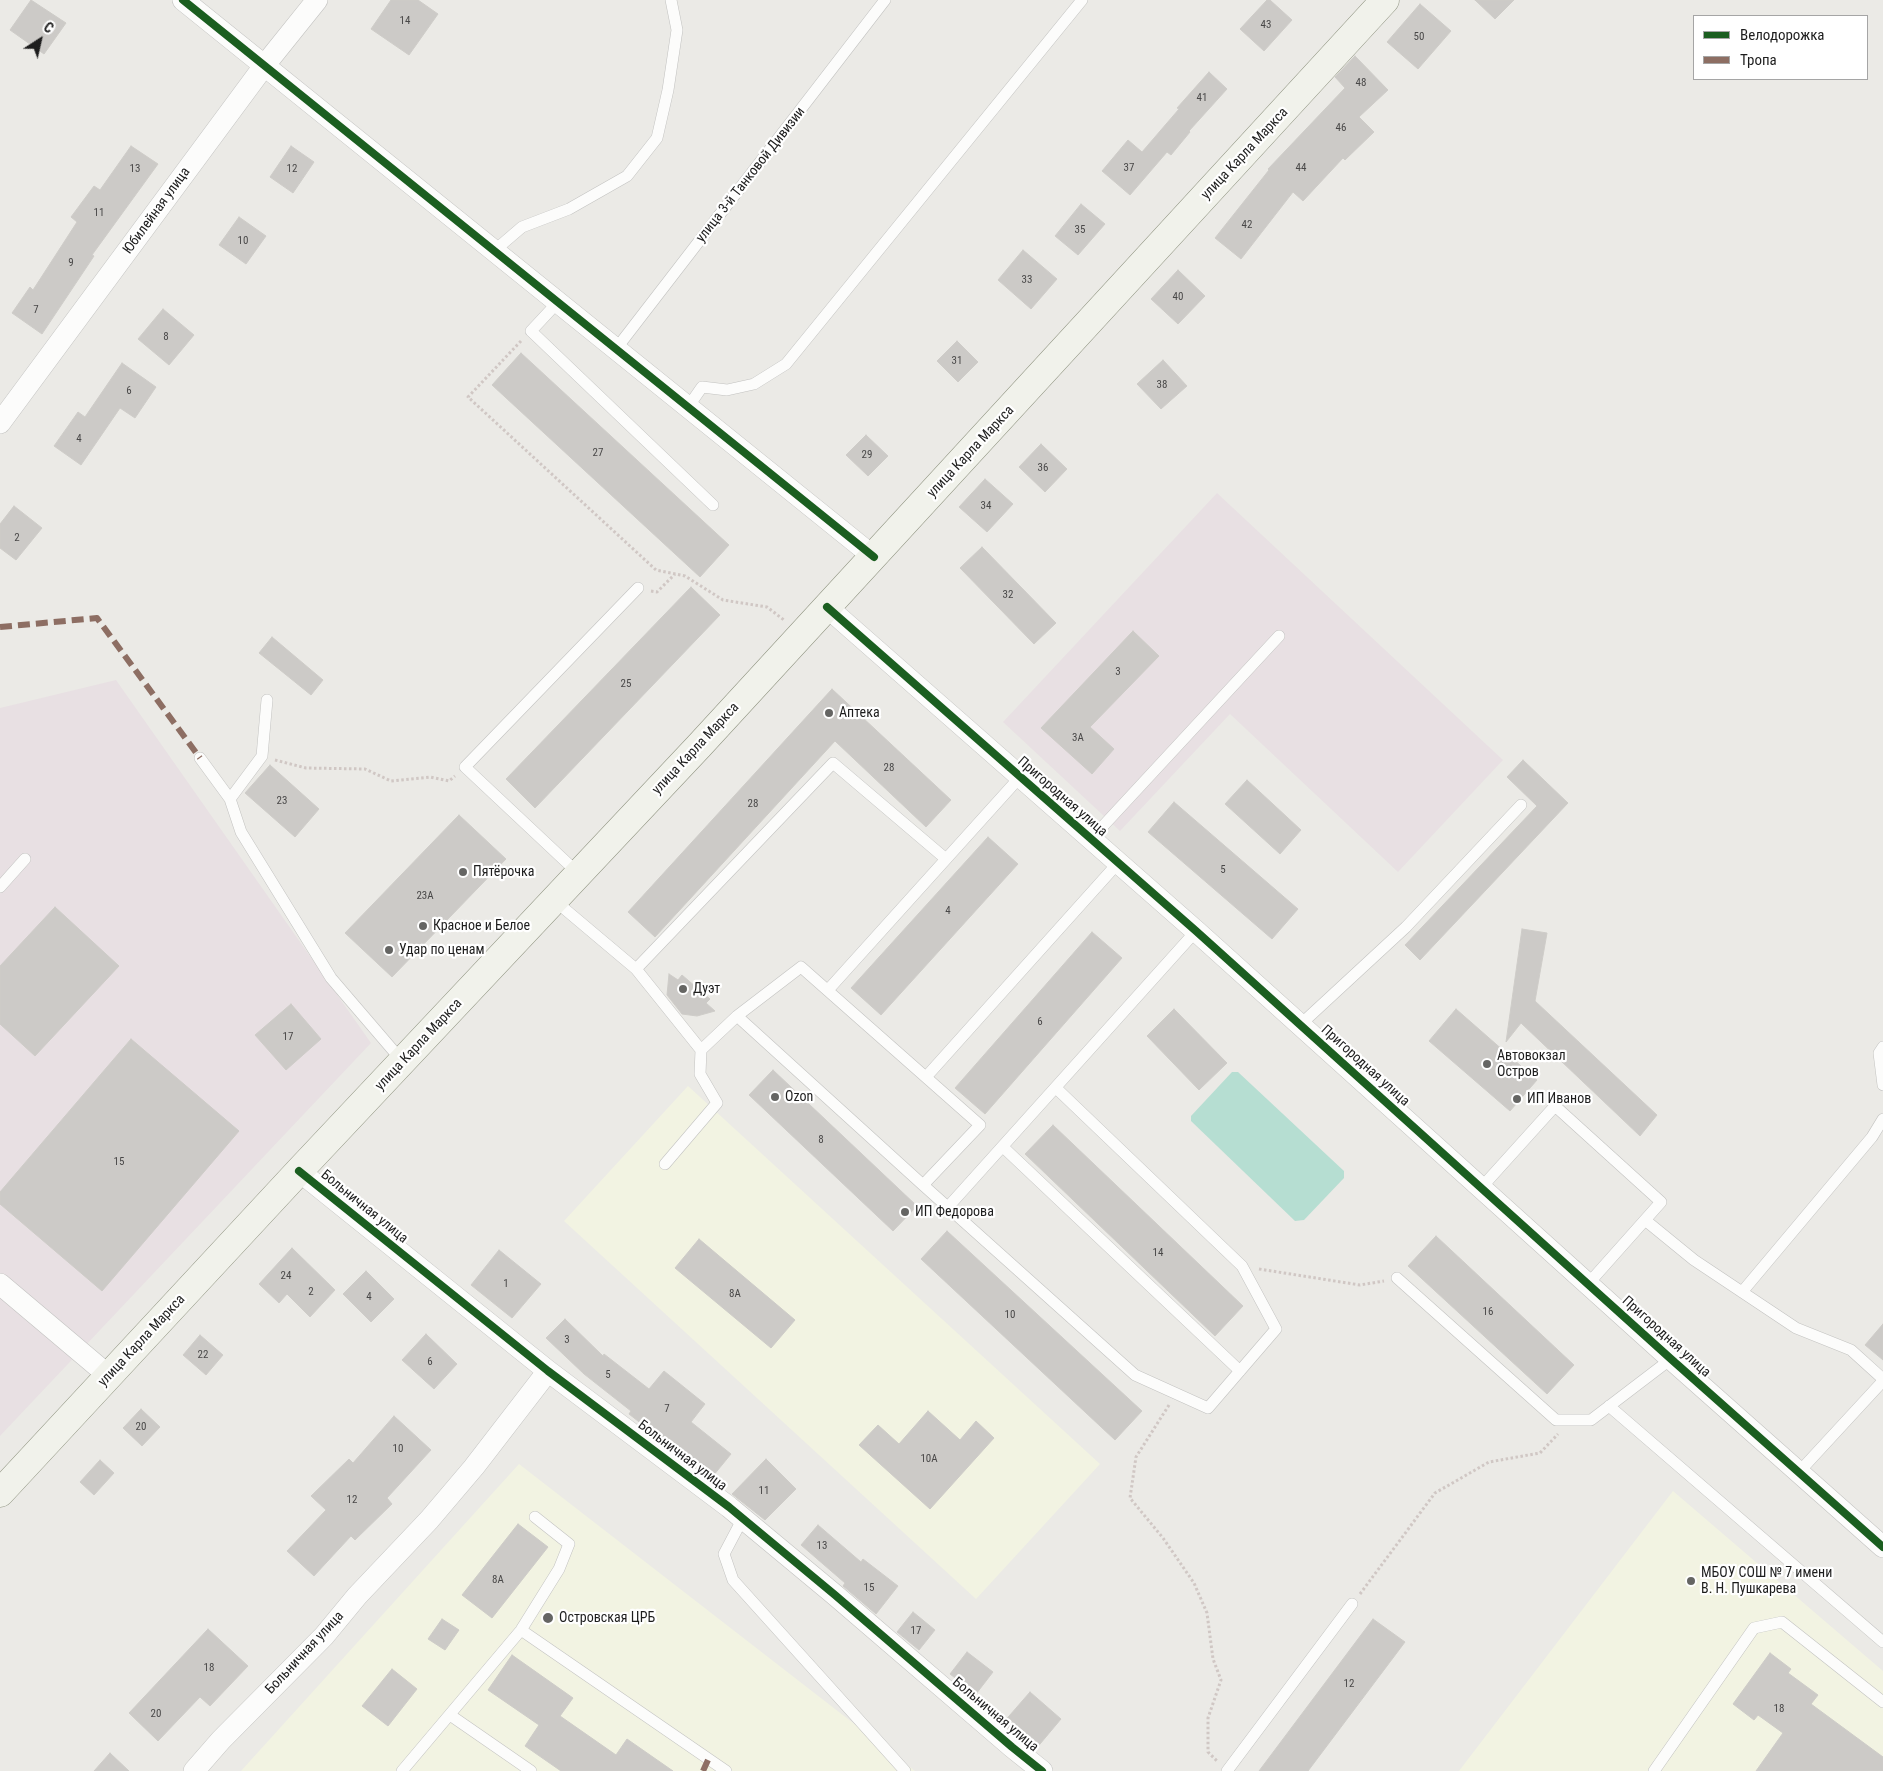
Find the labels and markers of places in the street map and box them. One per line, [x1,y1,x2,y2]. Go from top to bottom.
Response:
place label: Аптека [839,705,880,721]
marker: Аптека [823,707,835,719]
place label: Пятёрочка [473,864,534,880]
marker: Пятёрочка [457,866,469,878]
place label: Красное и Белое [433,918,530,934]
marker: Красное и Белое [417,920,429,932]
place label: Удар по ценам [399,942,485,958]
marker: Удар по ценам [383,944,395,956]
place label: Дуэт [693,981,720,997]
marker: Дуэт [677,983,689,995]
place label: Автовокзал Остров [1497,1048,1566,1080]
marker: Автовокзал Остров [1481,1058,1493,1070]
place label: Ozon [785,1089,813,1105]
marker: Ozon [769,1091,781,1103]
place label: ИП Иванов [1527,1091,1591,1107]
marker: ИП Иванов [1511,1093,1523,1105]
place label: ИП Федорова [915,1204,994,1220]
marker: ИП Федорова [899,1206,911,1218]
place label: МБОУ СОШ № 7 имени В. Н. Пушкарева [1701,1565,1832,1598]
marker: МБОУ СОШ № 7 имени В. Н. Пушкарева [1685,1575,1697,1587]
place label: Островская ЦРБ [559,1610,655,1626]
marker: Островская ЦРБ [541,1611,555,1625]

